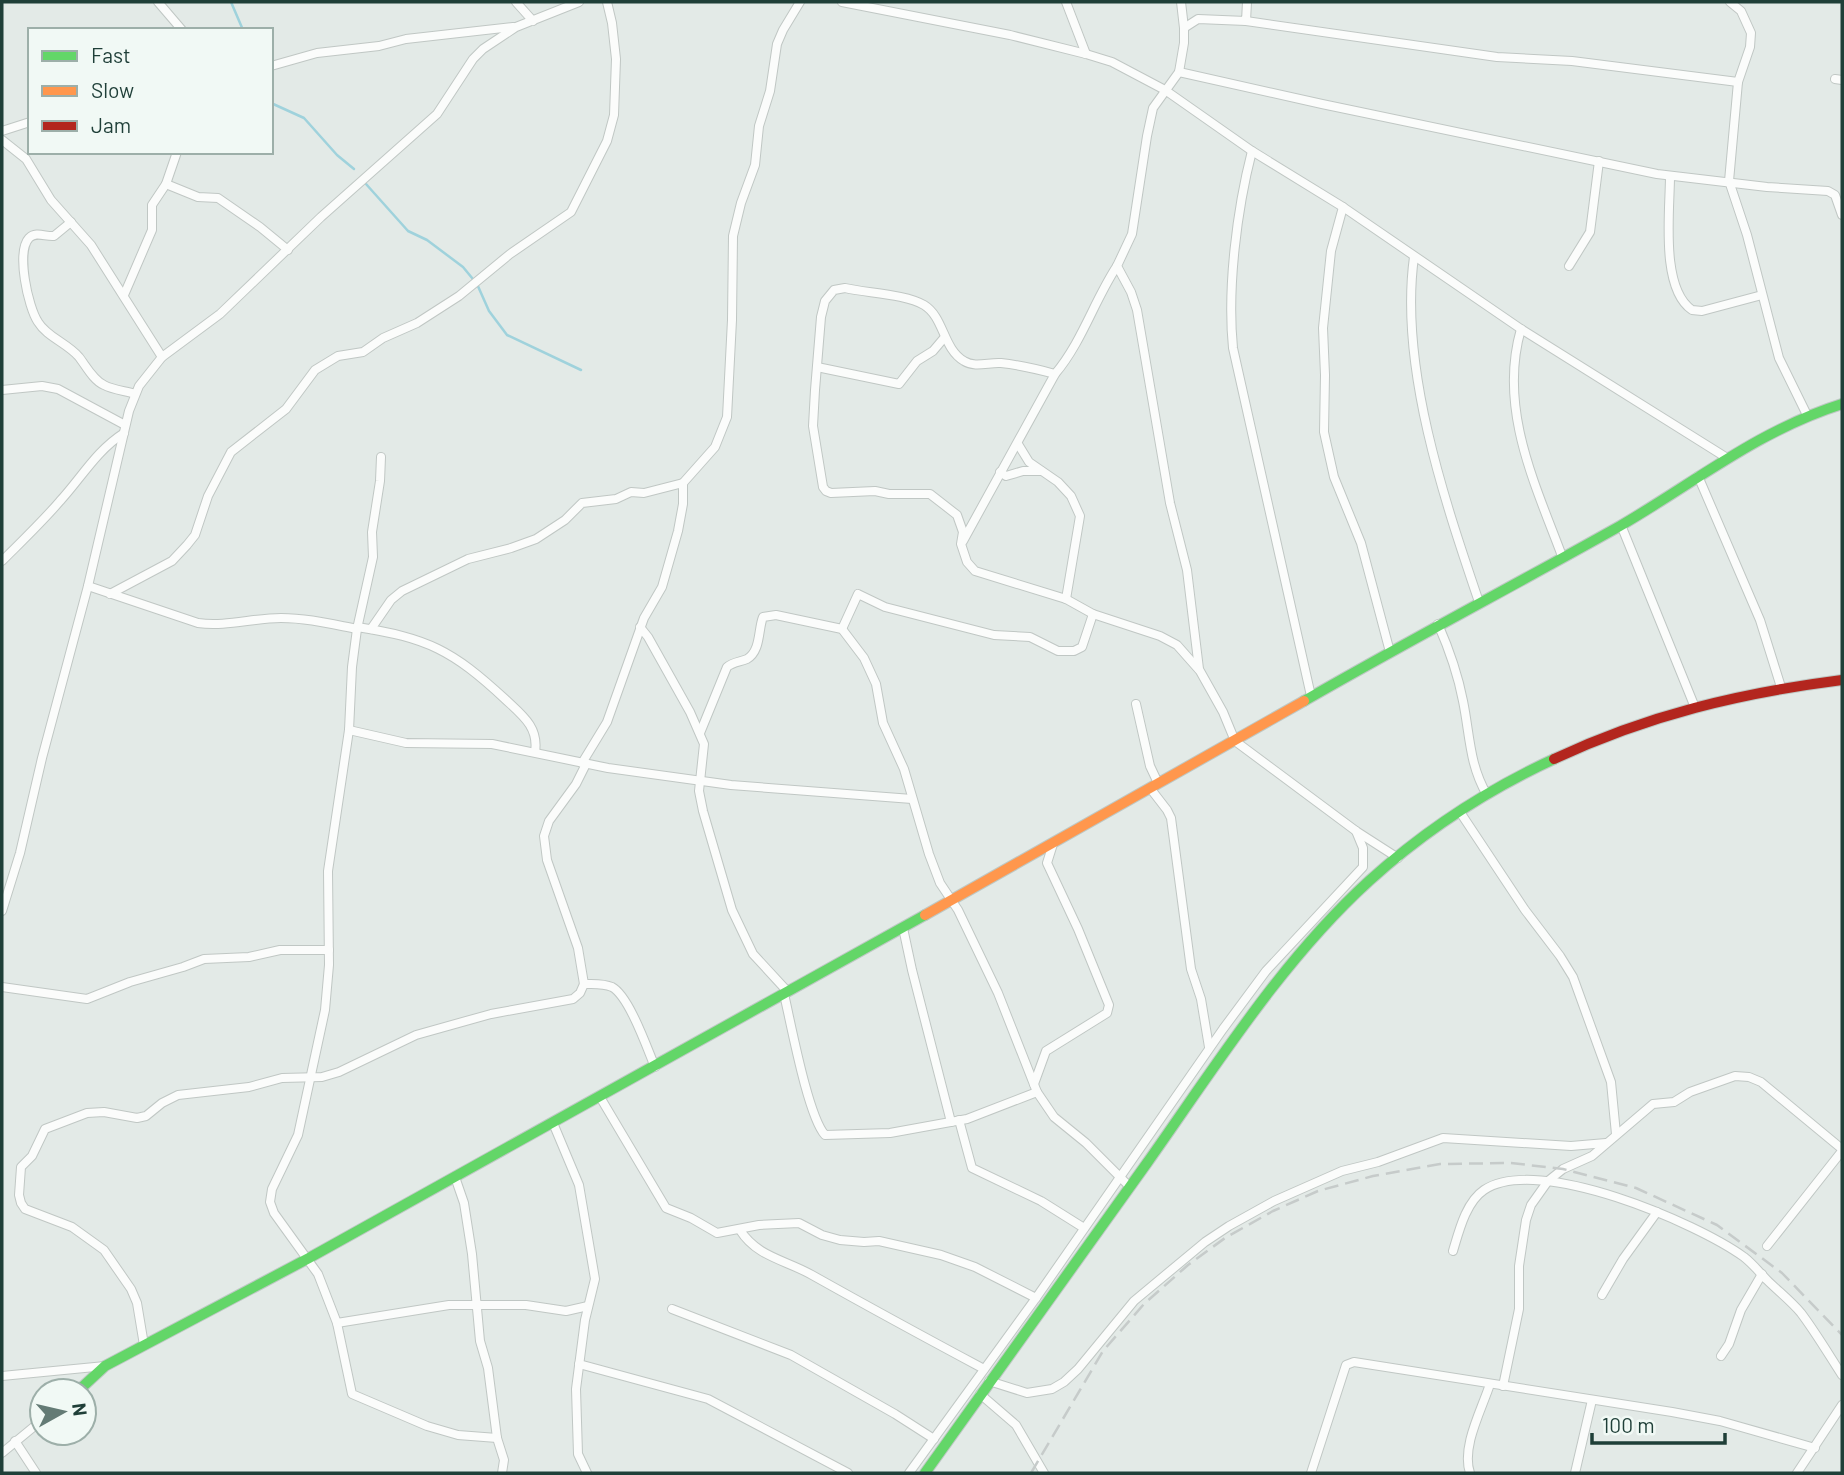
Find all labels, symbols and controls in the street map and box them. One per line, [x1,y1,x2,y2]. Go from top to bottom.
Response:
legend [28,28,273,154]
text: Fast [91,42,131,67]
text: Slow [91,77,134,102]
text: Jam [91,112,131,137]
north arrow [28,1377,98,1447]
text: N [68,1402,93,1417]
scale bar [1592,1402,1725,1446]
text: 100 m [1602,1412,1655,1437]

